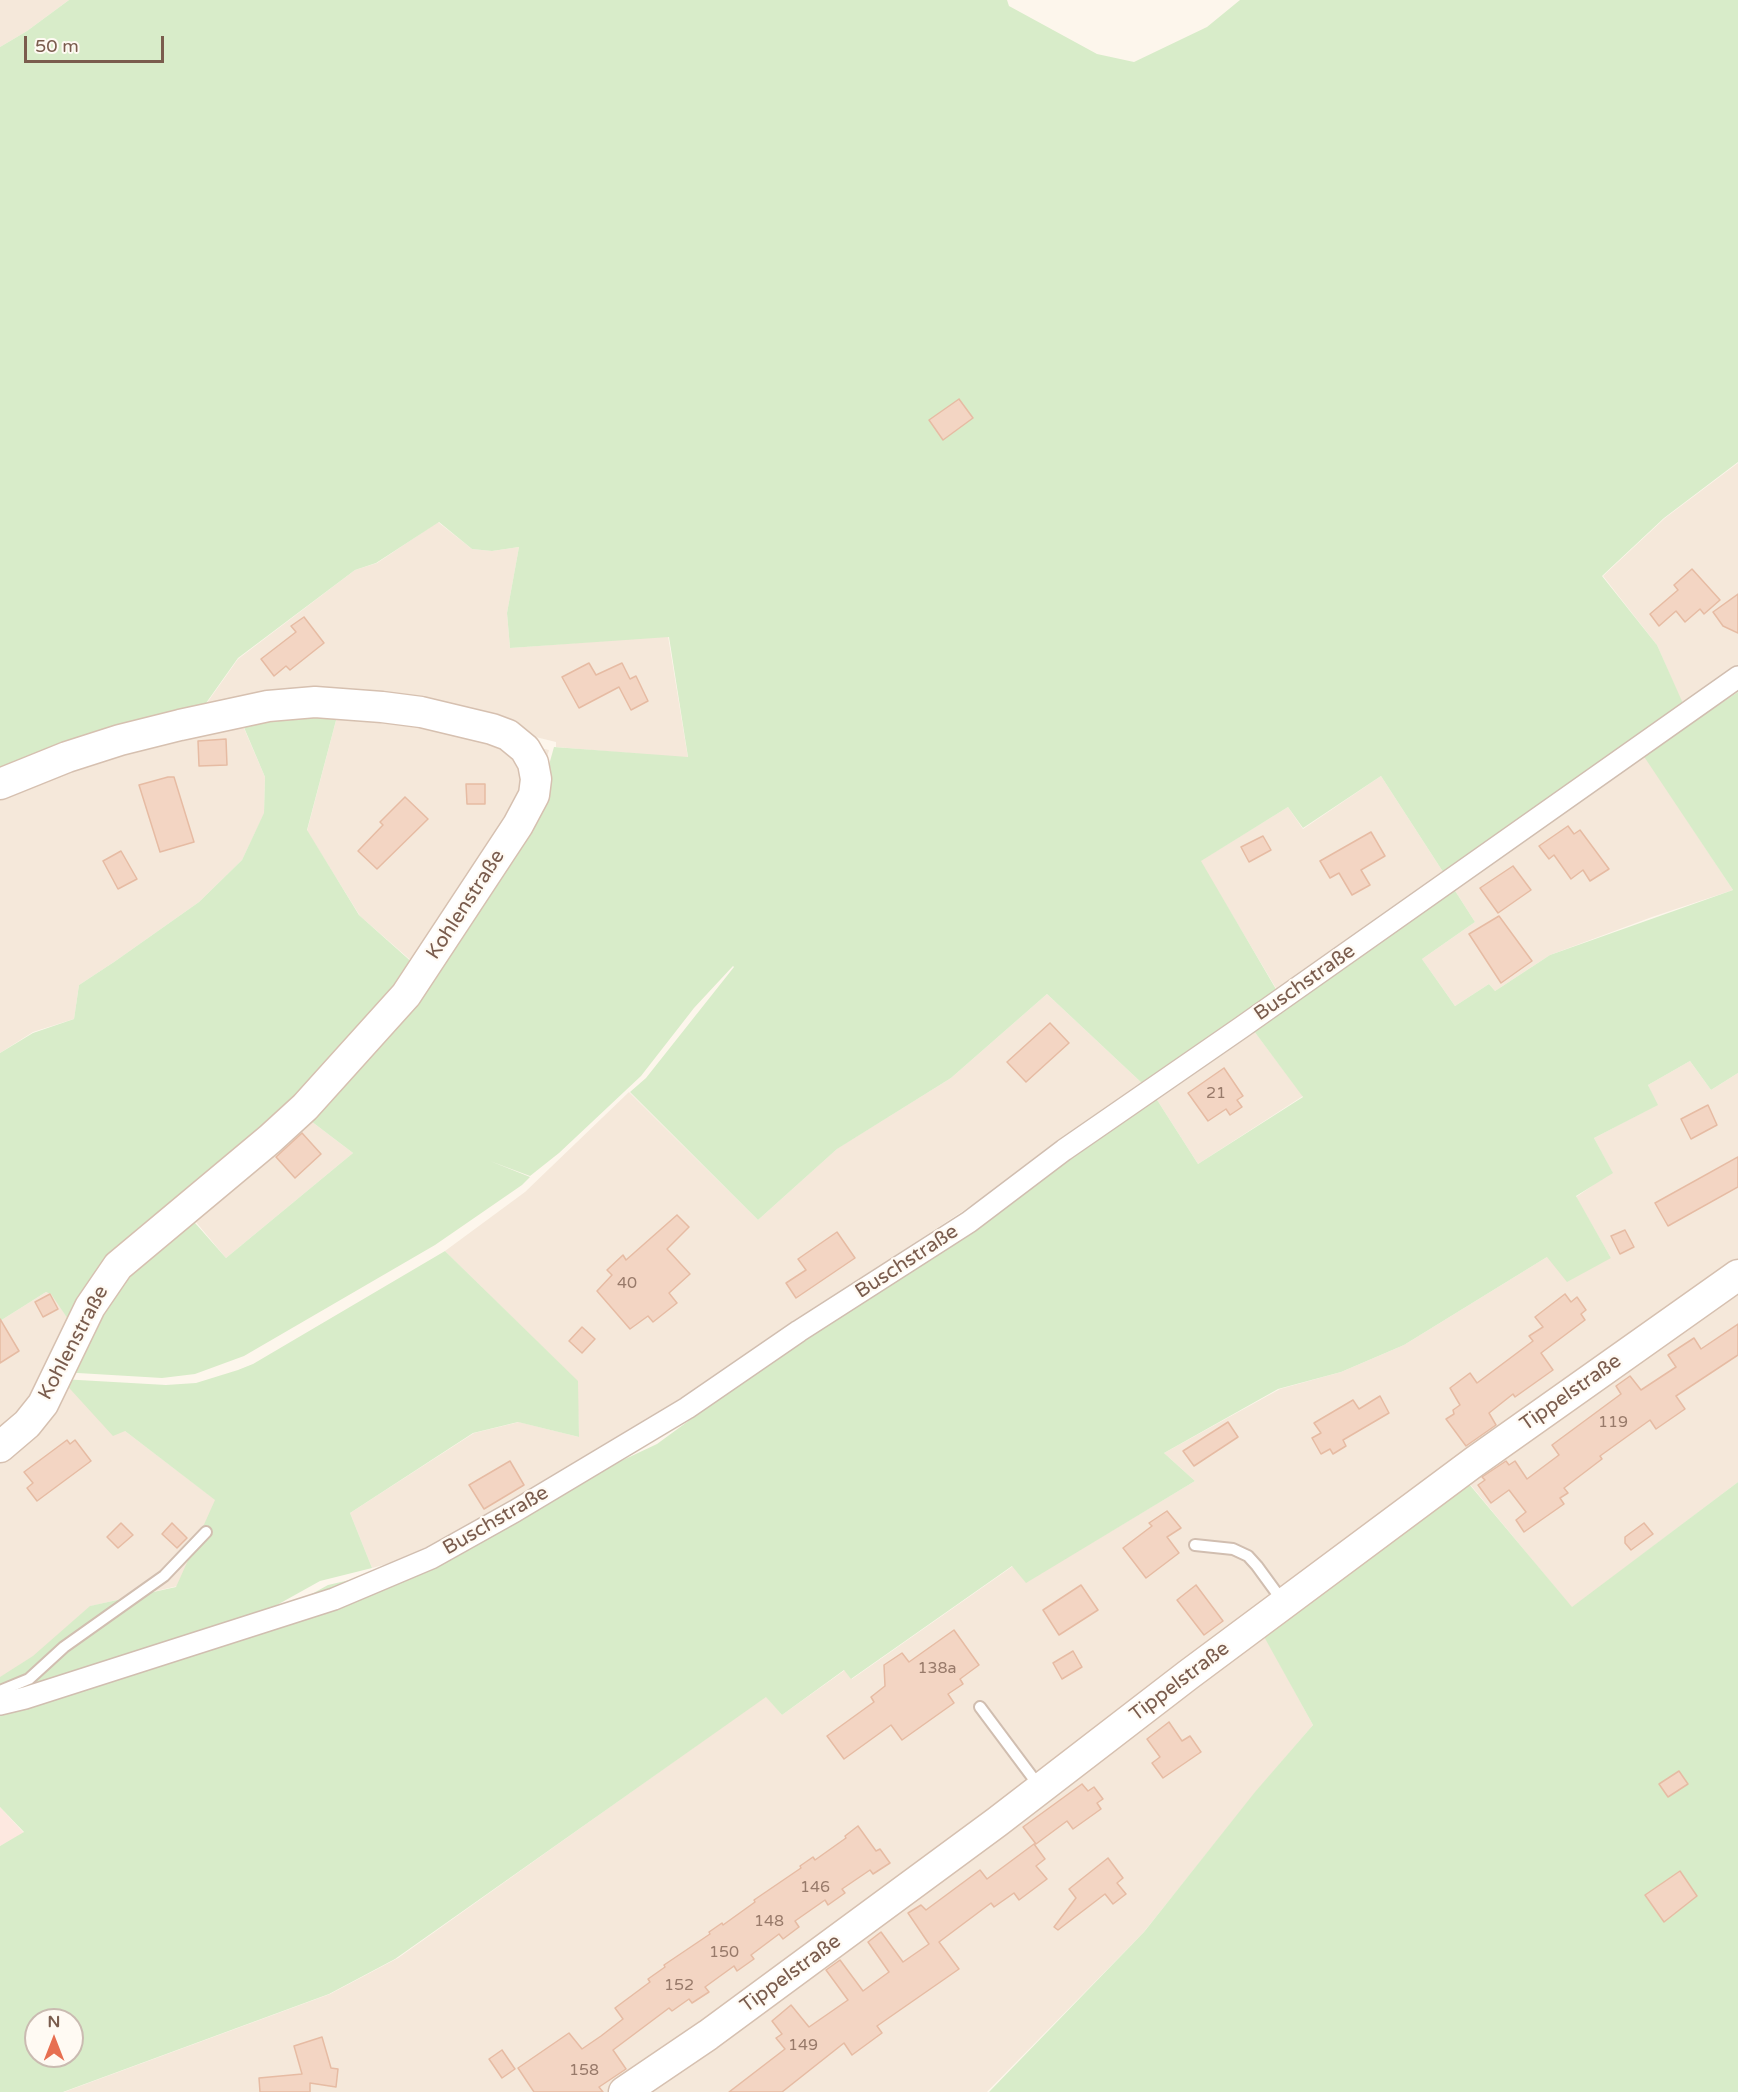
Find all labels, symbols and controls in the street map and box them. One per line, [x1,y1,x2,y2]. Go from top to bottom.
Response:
scale bar [27,24,166,62]
text: 50 m [35,35,79,57]
street label: Kohlenstraße [422,846,510,964]
street label: Buschstraße [1250,939,1360,1027]
house number: 21 [1206,1084,1226,1104]
street label: Buschstraße [851,1220,963,1304]
house number: 40 [617,1274,637,1294]
street label: Kohlenstraße [34,1282,114,1404]
street label: Tippelstraße [1516,1349,1626,1437]
house number: 119 [1598,1413,1628,1433]
street label: Buschstraße [439,1481,553,1561]
street label: Tippelstraße [1126,1637,1234,1727]
house number: 138a [917,1659,957,1679]
house number: 146 [800,1878,830,1898]
house number: 148 [754,1912,784,1932]
street label: Tippelstraße [736,1930,846,2018]
house number: 150 [709,1943,739,1963]
house number: 152 [664,1976,694,1996]
north arrow [24,2008,84,2068]
text: N [48,2012,60,2032]
house number: 149 [788,2036,818,2056]
house number: 158 [569,2061,599,2081]

